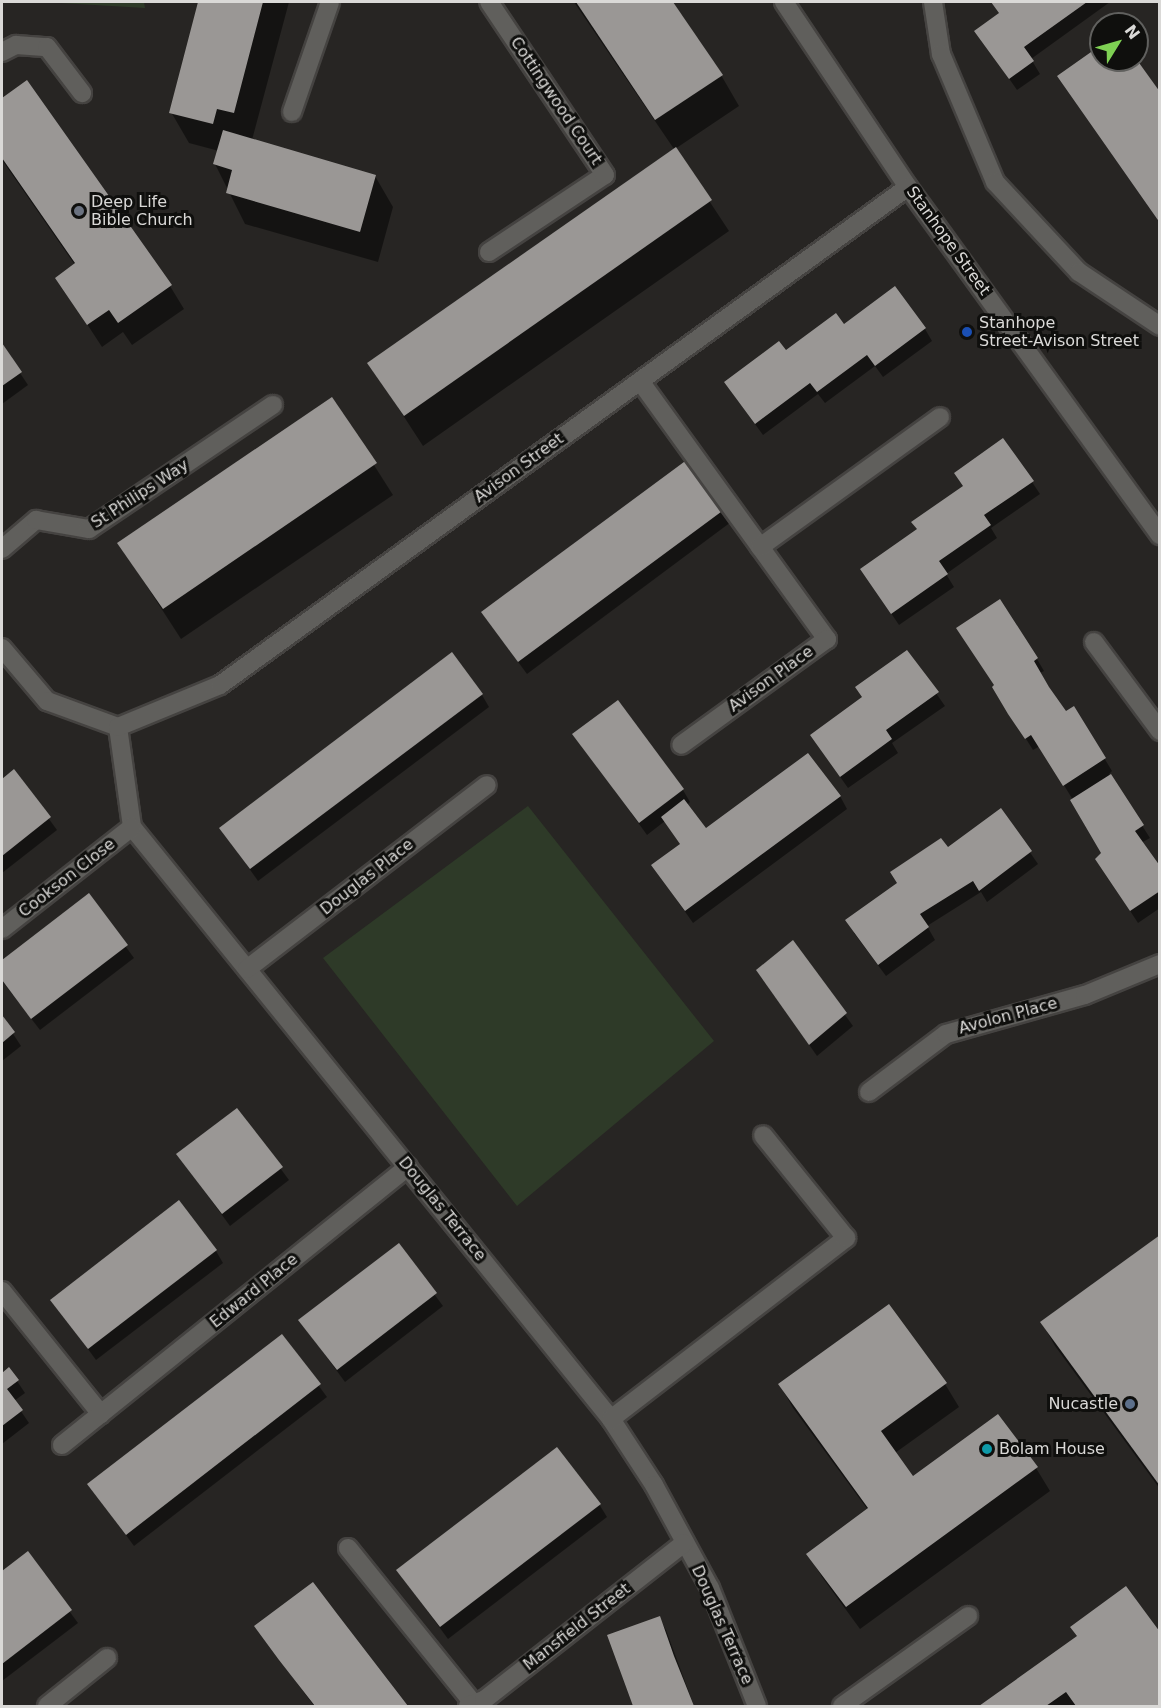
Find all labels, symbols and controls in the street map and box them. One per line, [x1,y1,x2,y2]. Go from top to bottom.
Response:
north arrow [1089,12,1149,72]
text: N [1121,21,1144,43]
street label: Cottingwood Court [506,33,606,169]
street label: Stanhope Street [902,183,994,299]
place label: Deep Life Bible Church [91,192,193,230]
marker: Deep Life Bible Church [72,204,86,218]
place label: Stanhope Street-Avison Street [979,313,1139,351]
marker: Stanhope Street-Avison Street [960,325,974,339]
street label: Avison Street [471,429,567,507]
street label: St Philips Way [88,455,192,533]
street label: Avison Place [725,642,817,716]
street label: Cookson Close [15,834,119,922]
street label: Douglas Place [317,835,417,919]
street label: Avolon Place [957,994,1059,1038]
street label: Douglas Terrace [394,1153,490,1265]
street label: Edward Place [206,1250,302,1332]
place label: Nucastle [1048,1394,1118,1414]
marker: Nucastle [1123,1397,1137,1411]
place label: Bolam House [999,1439,1105,1459]
marker: Bolam House [980,1442,994,1456]
street label: Douglas Terrace [687,1562,757,1688]
street label: Mansfield Street [520,1579,634,1675]

